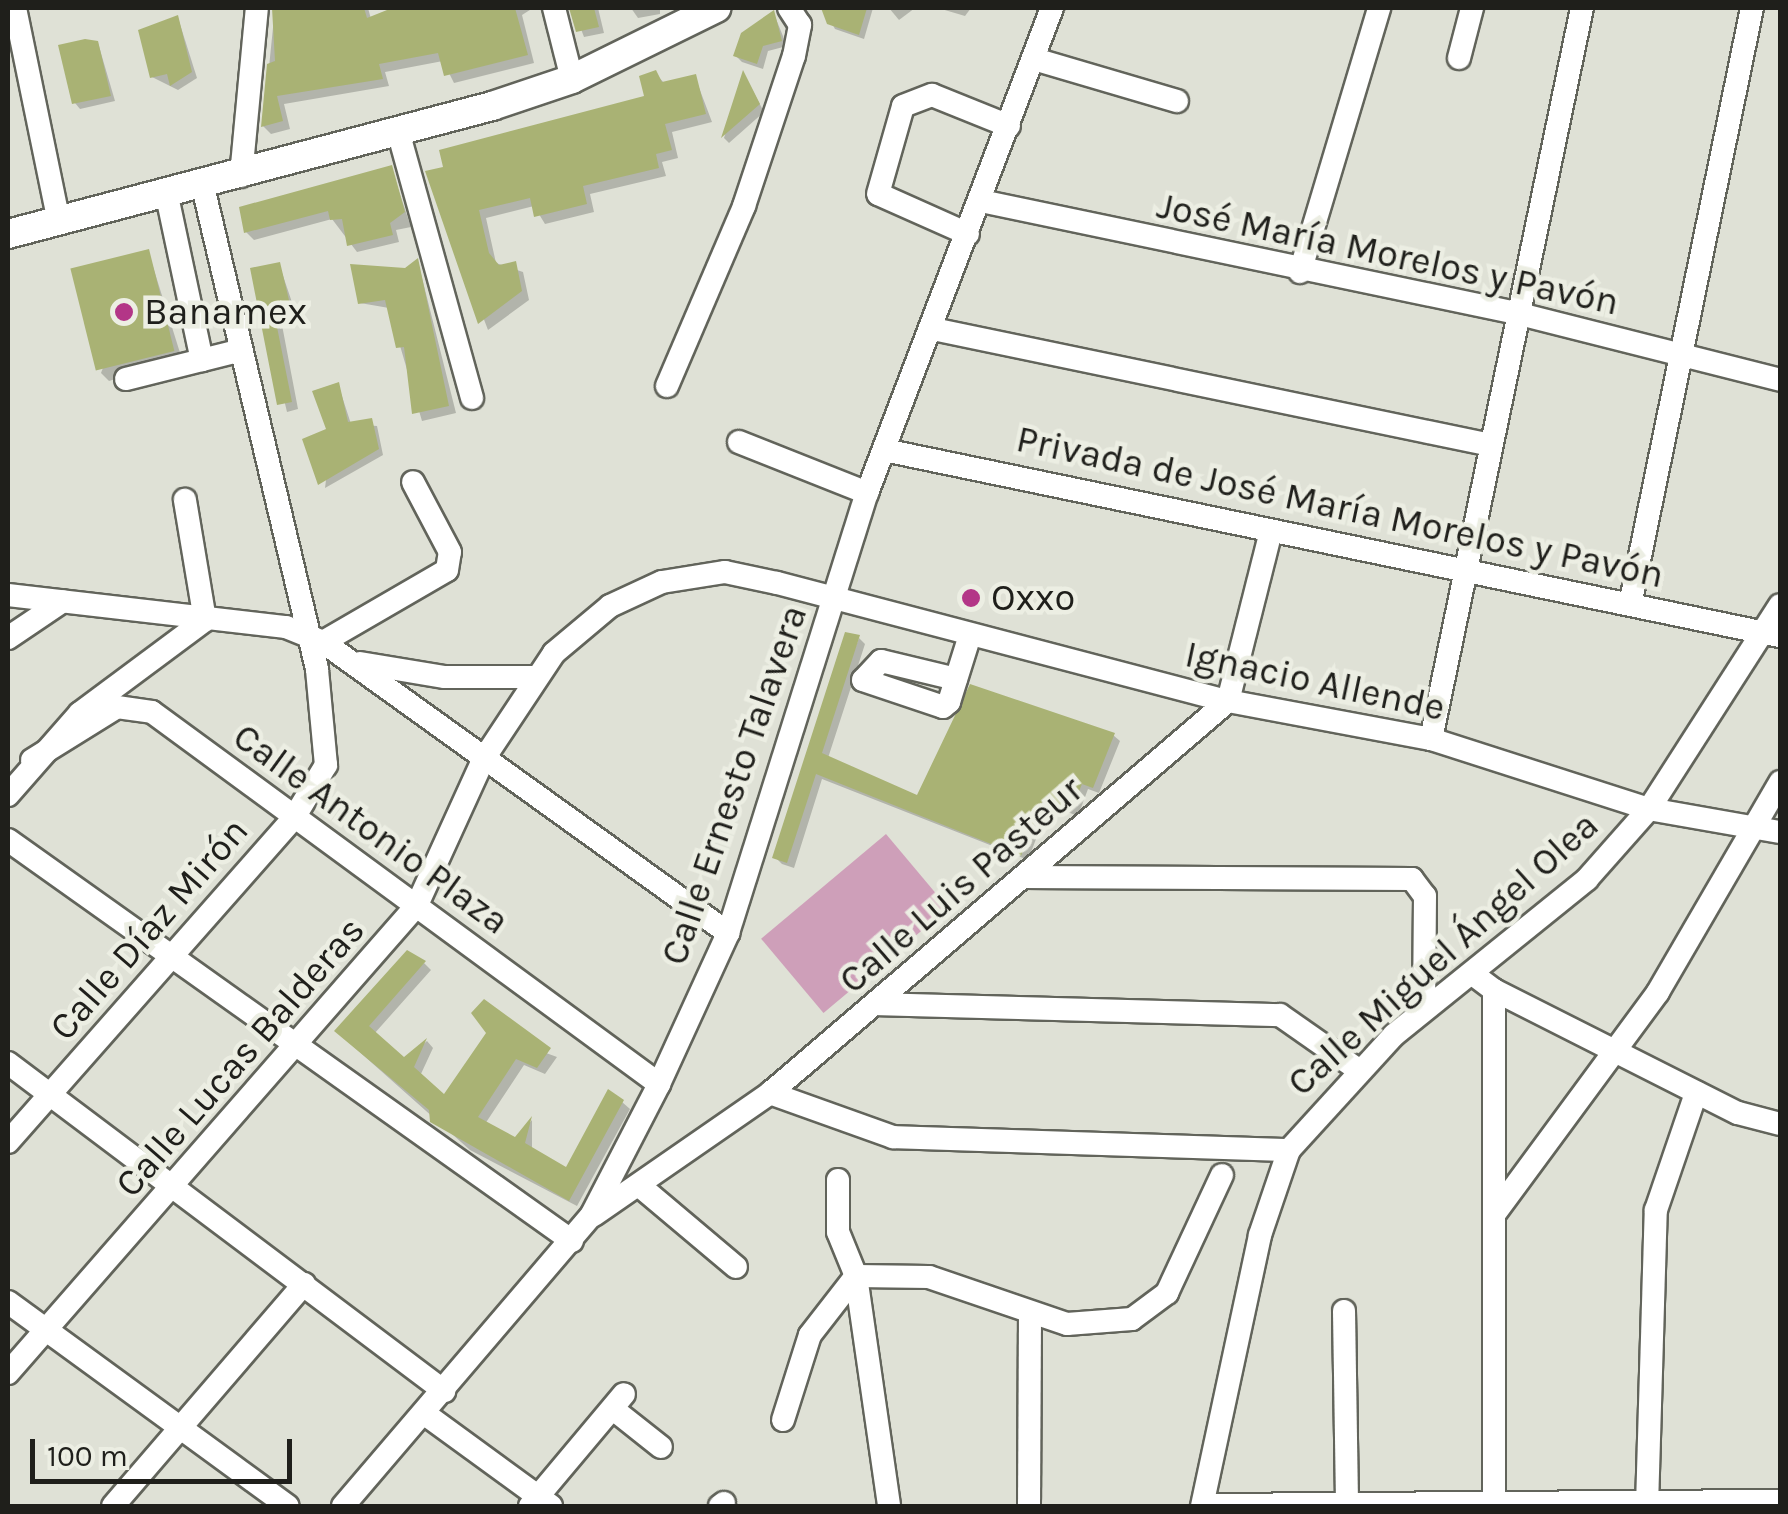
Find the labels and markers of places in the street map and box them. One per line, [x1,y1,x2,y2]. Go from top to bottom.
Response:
place label: Banamex [144,289,307,335]
marker: Banamex [113,301,135,323]
place label: Oxxo [991,575,1075,621]
marker: Oxxo [960,587,982,609]

